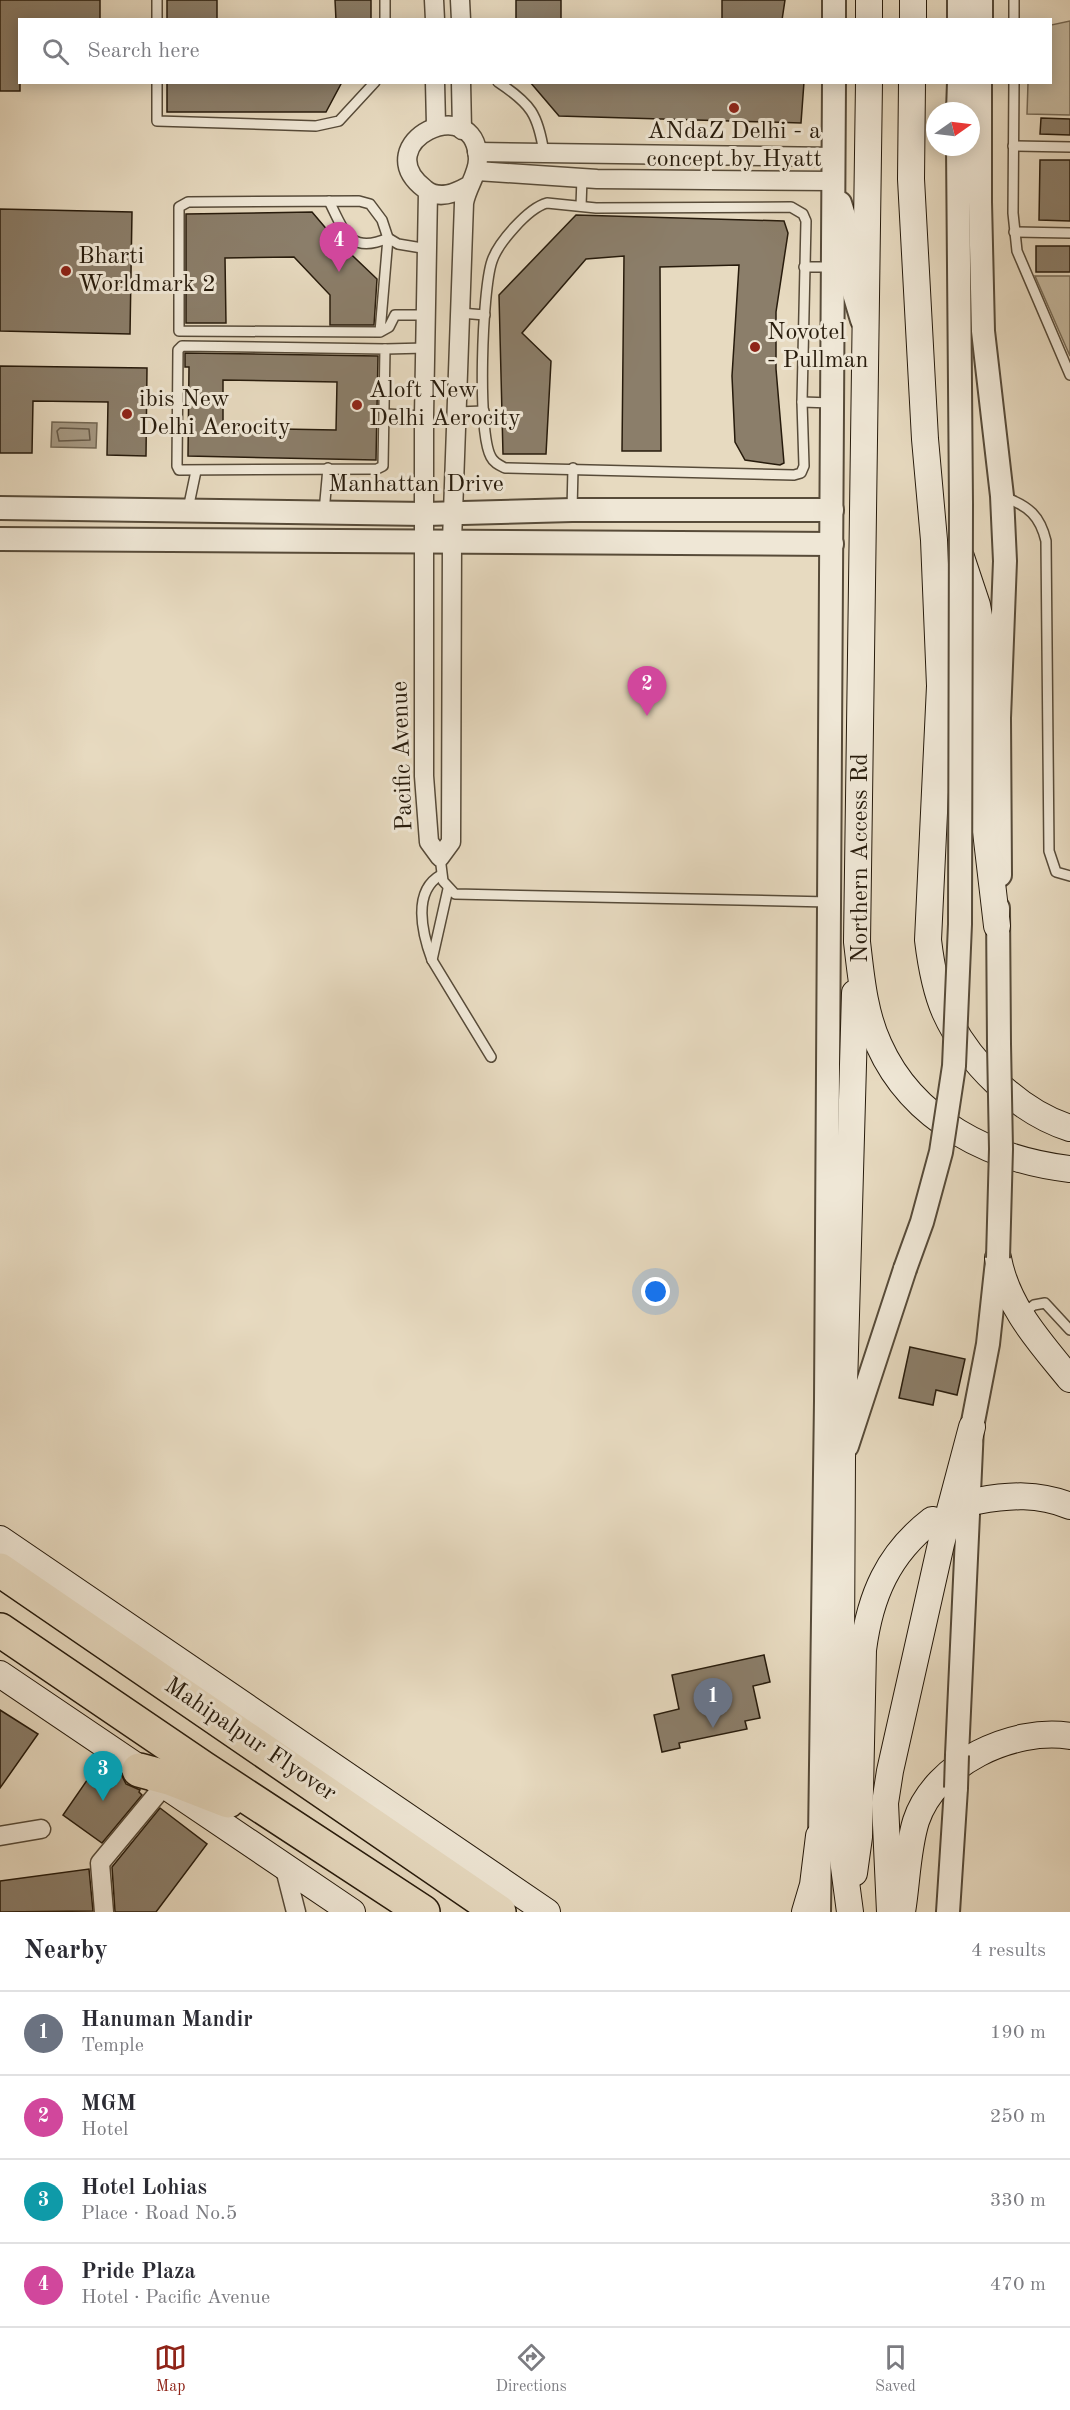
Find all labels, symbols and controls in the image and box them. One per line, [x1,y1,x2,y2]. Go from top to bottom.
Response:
search box [18,18,1052,84]
icon: search [39,35,72,68]
text: Search here [87,40,200,62]
marker: ANdaZ Delhi - a concept by Hyatt [727,101,741,115]
north arrow [926,102,980,156]
place label: ANdaZ Delhi - a concept by Hyatt [646,120,822,172]
pin: 4 [320,222,358,272]
place label: Bharti Worldmark 2 [78,245,216,297]
marker: Bharti Worldmark 2 [59,264,73,278]
place label: Novotel - Pullman [767,321,869,373]
marker: Novotel - Pullman [748,340,762,354]
place label: Aloft New Delhi Aerocity [369,379,521,431]
place label: ibis New Delhi Aerocity [139,388,291,440]
marker: Aloft New Delhi Aerocity [350,398,364,412]
marker: ibis New Delhi Aerocity [120,407,134,421]
street label: Manhattan Drive [328,473,504,497]
pin: 2 [628,666,666,716]
street label: Pacific Avenue [388,681,418,831]
street label: Northern Access Rd [849,753,873,963]
your location [641,1277,670,1306]
street label: Mahipalpur Flyover [160,1674,340,1806]
pin: 1 [694,1678,732,1728]
pin: 3 [84,1752,122,1801]
text: Nearby [24,1938,108,1964]
text: 4 results [971,1941,1046,1961]
text: Hanuman Mandir [81,2009,253,2031]
text: 1 [38,2023,49,2043]
text: 190 m [990,2023,1046,2043]
text: Temple [81,2036,144,2056]
text: MGM [81,2093,136,2115]
text: 2 [38,2107,49,2127]
text: 250 m [990,2107,1046,2127]
text: Hotel [81,2120,128,2140]
text: Hotel Lohias [81,2177,207,2199]
text: 3 [38,2191,49,2211]
text: 330 m [990,2191,1046,2211]
text: Place · Road No.5 [81,2204,237,2224]
text: Pride Plaza [81,2261,196,2283]
text: 4 [38,2275,49,2295]
text: 470 m [990,2275,1046,2295]
text: Hotel · Pacific Avenue [81,2288,270,2308]
tab: Map [154,2341,187,2397]
tab: Directions [496,2341,567,2397]
tab: Saved [875,2341,916,2397]

